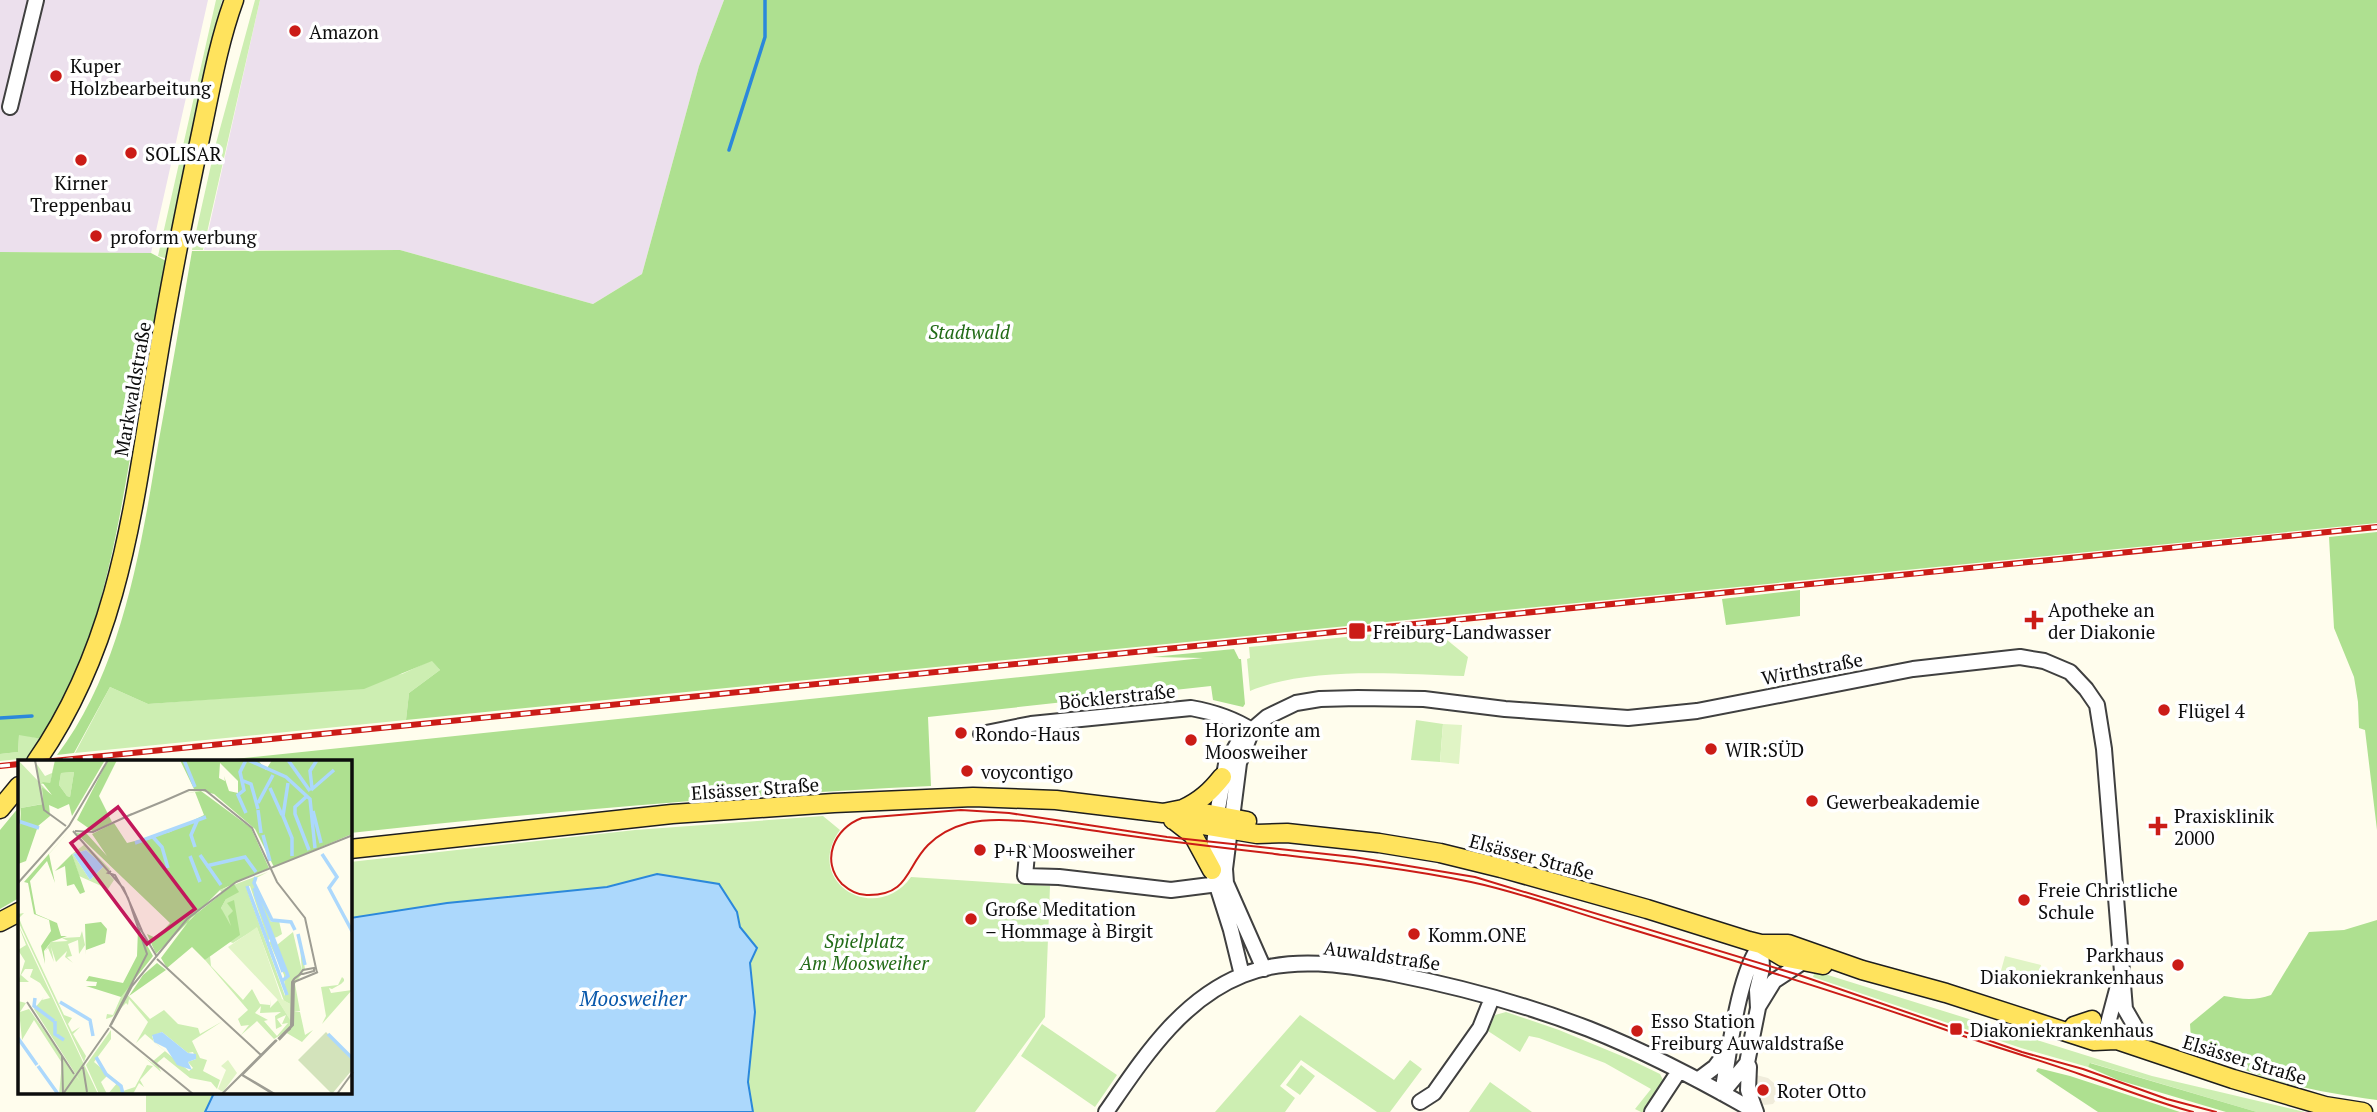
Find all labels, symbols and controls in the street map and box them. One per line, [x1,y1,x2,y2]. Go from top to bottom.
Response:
place label: Amazon [309,19,379,44]
marker: Amazon [287,23,303,39]
place label: Kuper Holzbearbeitung [70,53,212,100]
marker: Kuper Holzbearbeitung [48,68,64,84]
place label: SOLISAR [145,141,222,166]
marker: SOLISAR [123,145,139,161]
marker: Kirner Treppenbau [73,152,89,168]
place label: Kirner Treppenbau [30,170,132,217]
place label: proform werbung [110,224,258,249]
marker: proform werbung [88,228,104,244]
park label: Stadtwald [928,319,1011,344]
street label: Markwaldstraße [108,320,156,458]
place label: Apotheke an der Diakonie [2048,597,2155,644]
marker: Apotheke an der Diakonie [2026,612,2042,628]
place label: Freiburg-Landwasser [1373,619,1552,644]
marker: Freiburg-Landwasser [1347,621,1367,641]
street label: Wirthstraße [1759,646,1865,690]
street label: Böcklerstraße [1057,677,1177,715]
place label: Flügel 4 [2178,698,2246,723]
marker: Flügel 4 [2156,702,2172,718]
place label: Horizonte am Moosweiher [1205,717,1321,764]
place label: Rondo-Haus [975,721,1080,746]
marker: Rondo-Haus [953,725,969,741]
marker: Horizonte am Moosweiher [1183,732,1199,748]
place label: WIR:SÜD [1725,737,1804,762]
marker: WIR:SÜD [1703,741,1719,757]
place label: voycontigo [980,759,1073,784]
inset map [18,760,352,1094]
marker: voycontigo [959,763,975,779]
street label: Elsässer Straße [690,771,820,805]
place label: Gewerbeakademie [1826,789,1980,814]
marker: Gewerbeakademie [1804,793,1820,809]
place label: Praxisklinik 2000 [2174,803,2274,850]
marker: Praxisklinik 2000 [2148,816,2168,836]
street label: Elsässer Straße [1467,827,1597,885]
place label: P+R Moosweiher [994,838,1135,863]
marker: P+R Moosweiher [972,842,988,858]
place label: Freie Christliche Schule [2038,877,2178,924]
marker: Freie Christliche Schule [2016,892,2032,908]
place label: Große Meditation – Hommage à Birgit [985,896,1153,943]
marker: Große Meditation – Hommage à Birgit [963,911,979,927]
place label: Komm.ONE [1428,922,1527,947]
marker: Komm.ONE [1406,926,1422,942]
park label: Spielplatz Am Moosweiher [799,928,929,975]
street label: Auwaldstraße [1322,934,1442,976]
place label: Parkhaus Diakoniekrankenhaus [1980,942,2164,989]
marker: Parkhaus Diakoniekrankenhaus [2170,957,2186,973]
water label: Moosweiher [579,984,687,1012]
place label: Esso Station Freiburg Auwaldstraße [1651,1008,1844,1055]
place label: Diakoniekrankenhaus [1970,1017,2154,1042]
marker: Diakoniekrankenhaus [1948,1021,1964,1037]
marker: Esso Station Freiburg Auwaldstraße [1629,1023,1645,1039]
street label: Elsässer Straße [2180,1028,2310,1090]
place label: Roter Otto [1777,1078,1866,1103]
marker: Roter Otto [1755,1082,1771,1098]

